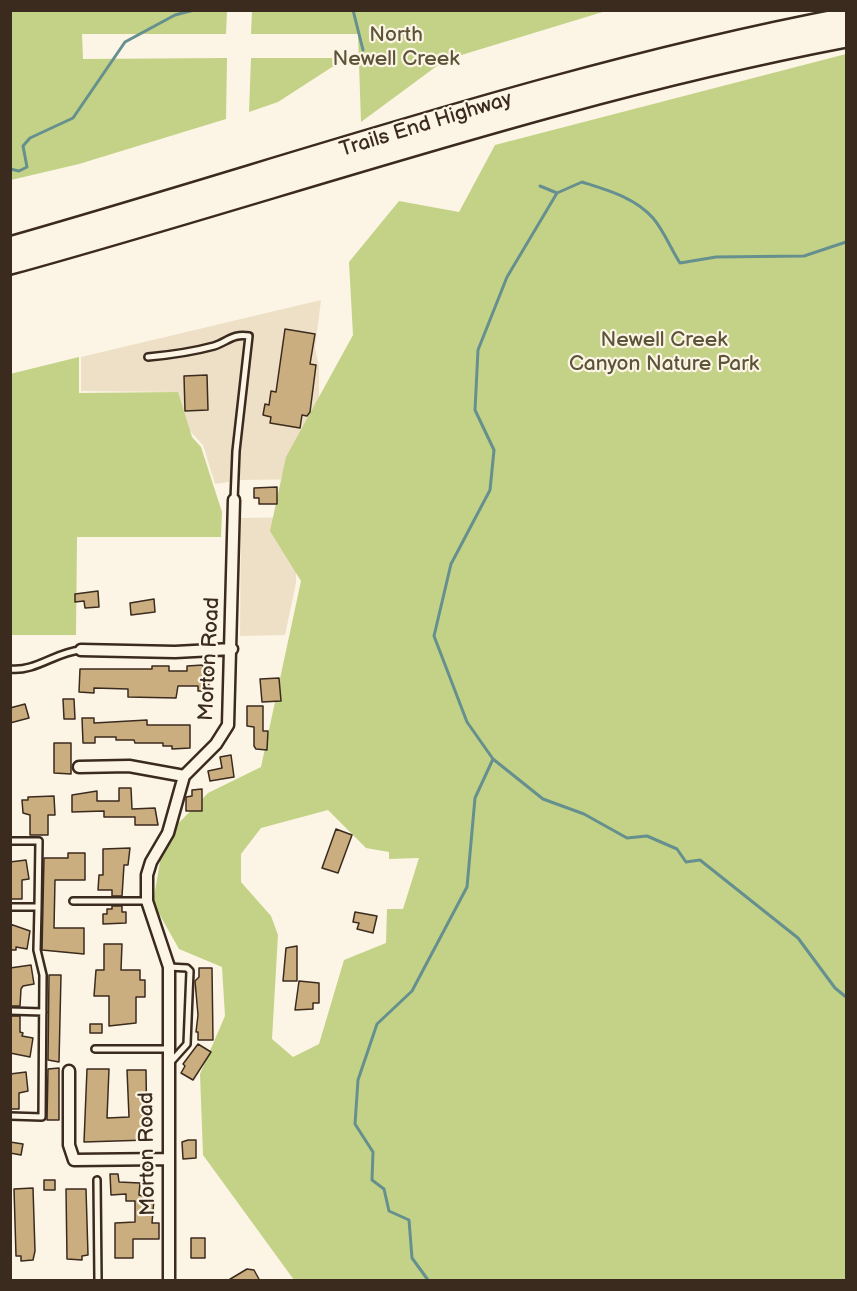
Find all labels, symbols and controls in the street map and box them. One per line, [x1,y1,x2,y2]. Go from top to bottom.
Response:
park label: North Newell Creek [333,23,459,73]
street label: Trails End Highway [337,87,515,163]
park label: Newell Creek Canyon Nature Park [569,328,759,378]
street label: Morton Road [194,596,226,722]
street label: Morton Road [134,1092,162,1216]

